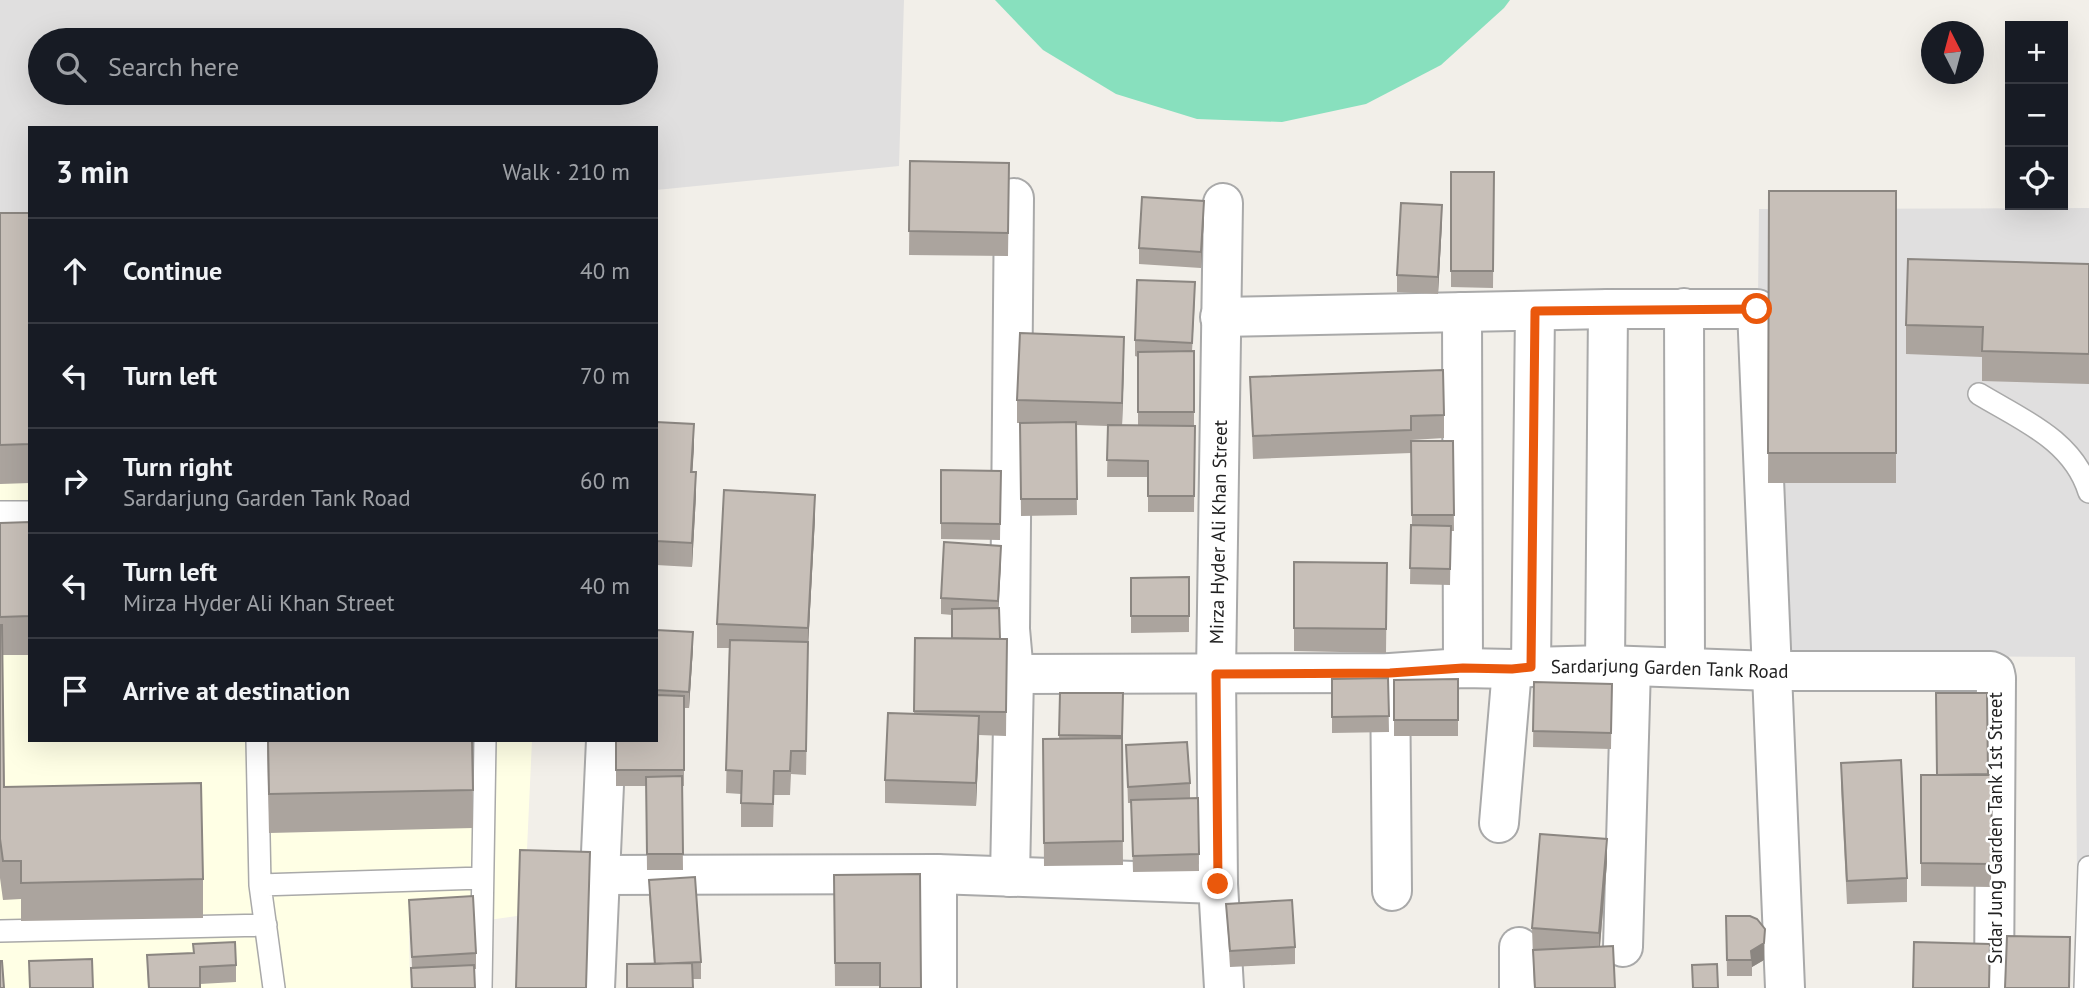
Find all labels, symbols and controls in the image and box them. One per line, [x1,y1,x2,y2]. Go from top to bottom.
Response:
north arrow [1921,21,1984,84]
map controls [2005,21,2068,210]
button: + [2005,21,2068,84]
search box [28,28,658,105]
icon: search [52,48,90,86]
text: Search here [108,50,239,83]
button: − [2005,84,2068,147]
button: locate [2005,147,2068,210]
text: 3 min [56,152,129,191]
text: Walk · 210 m [503,157,630,186]
icon: ahead [56,252,94,290]
text: Continue [123,254,222,287]
text: 40 m [580,256,630,285]
route start [1741,293,1772,324]
icon: left [56,357,94,395]
text: Turn left [123,359,217,392]
text: 70 m [580,361,630,390]
street label: Mirza Hyder Ali Khan Street [1204,419,1232,644]
text: Turn right [123,450,232,483]
icon: right [56,462,94,500]
text: 60 m [580,466,630,495]
text: Sardarjung Garden Tank Road [123,483,411,512]
text: Turn left [123,555,217,588]
icon: left [56,567,94,605]
text: 40 m [580,571,630,600]
text: Mirza Hyder Ali Khan Street [123,588,394,617]
street label: Sardarjung Garden Tank Road [1550,653,1788,683]
icon: arrive [56,672,94,710]
text: Arrive at destination [123,674,350,707]
street label: Srdar Jung Garden Tank 1st Street [1983,692,2007,964]
route end [1202,868,1233,899]

